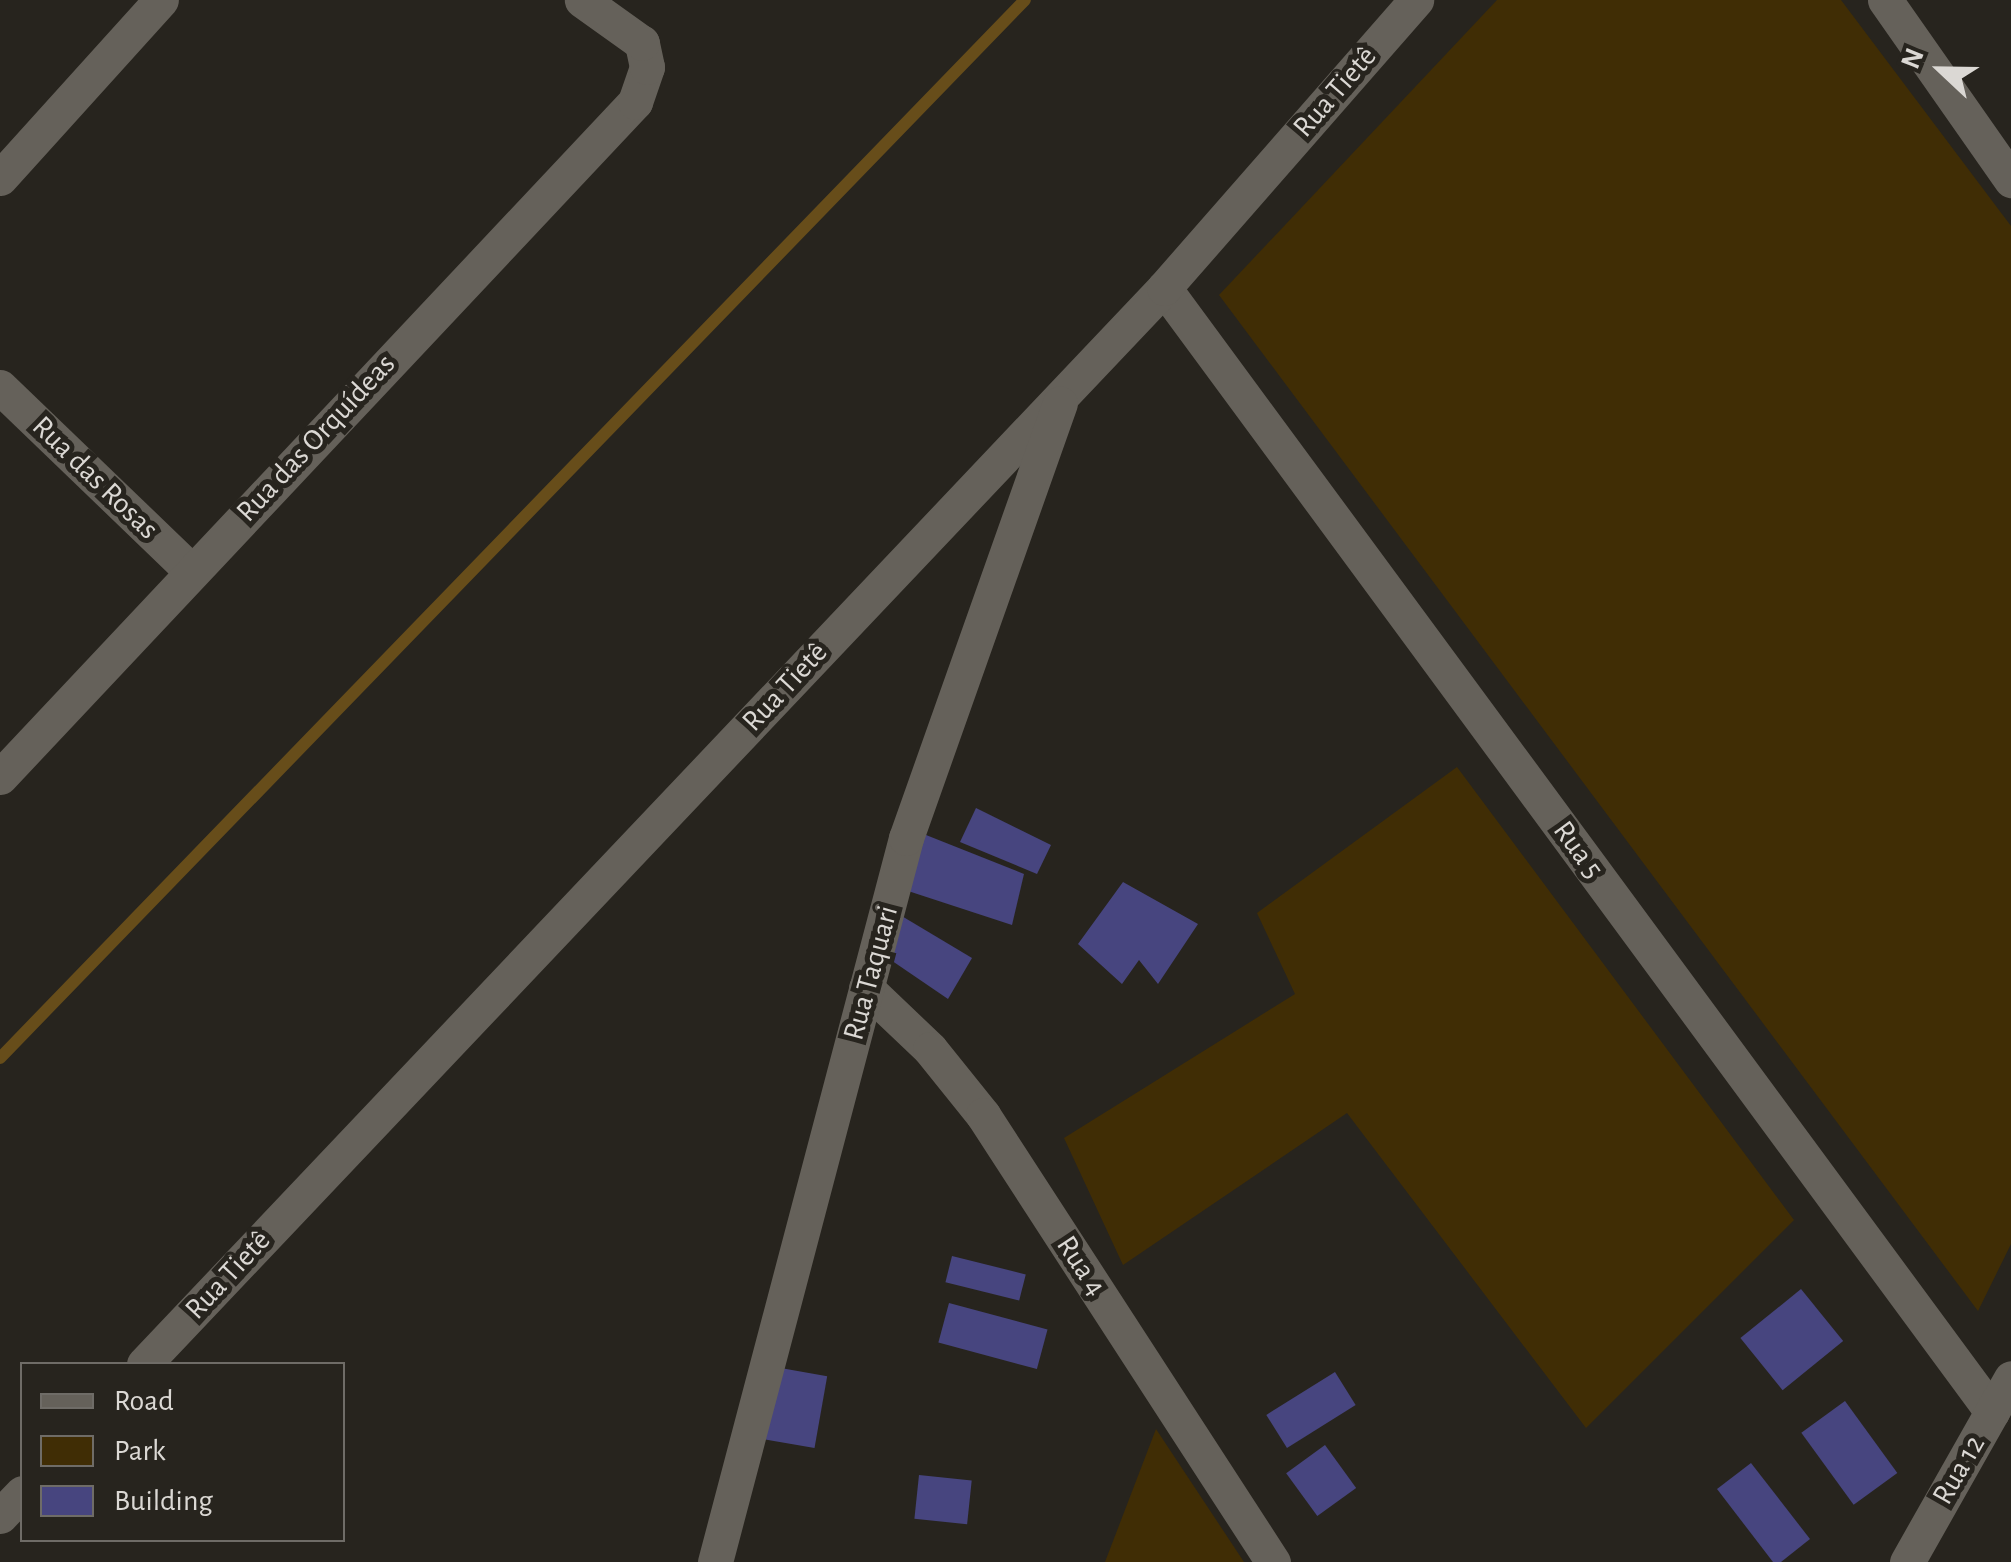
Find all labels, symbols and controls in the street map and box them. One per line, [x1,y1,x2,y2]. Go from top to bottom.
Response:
north arrow [1891,20,1991,120]
street label: Rua Tietê [1286,39,1384,145]
text: N [1897,44,1930,73]
street label: Rua das Orquídeas [229,347,403,529]
street label: Rua das Rosas [24,409,166,547]
street label: Rua Tietê [735,635,835,739]
street label: Rua 5 [1545,814,1611,886]
street label: Rua Taquari [836,902,906,1044]
street label: Rua Tietê [178,1223,278,1327]
street label: Rua 4 [1048,1229,1114,1303]
legend [20,1362,345,1542]
text: Road [114,1386,174,1416]
street label: Rua 12 [1925,1429,1993,1511]
text: Park [114,1436,166,1466]
text: Building [114,1486,213,1516]

